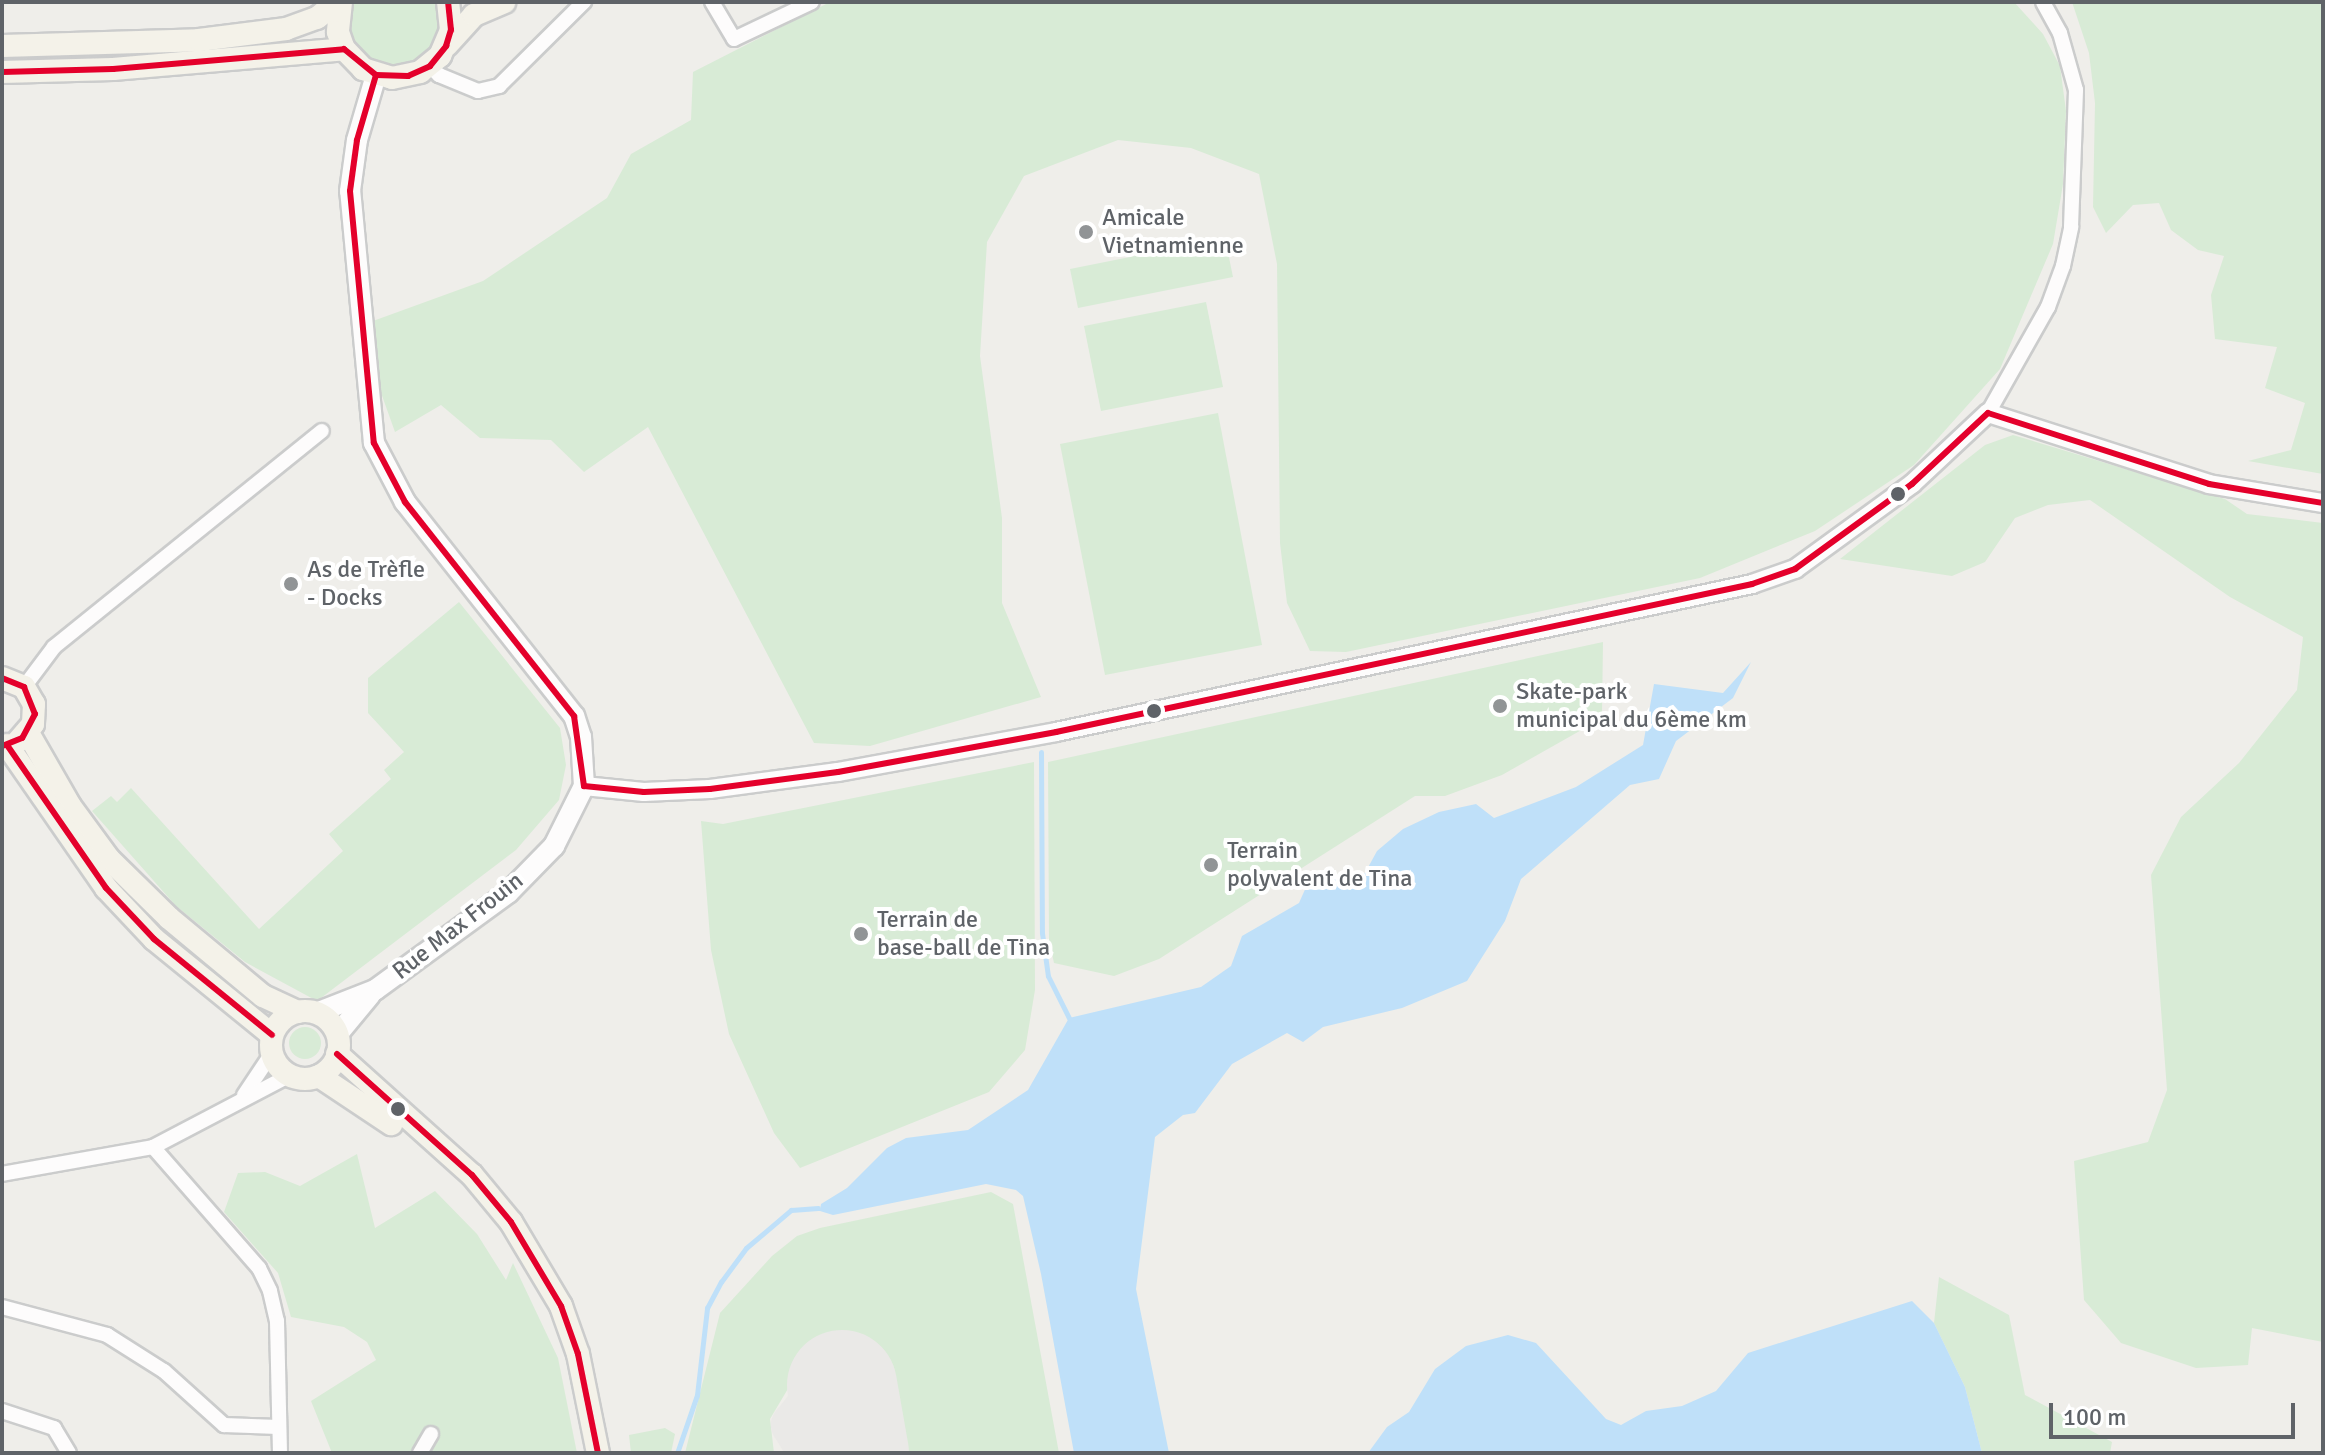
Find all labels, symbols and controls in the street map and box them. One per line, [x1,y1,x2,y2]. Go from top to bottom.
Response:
place label: Amicale Vietnamienne [1102,204,1244,260]
marker: Amicale Vietnamienne [1077,223,1095,241]
unlabelled marker [1890,486,1906,502]
place label: As de Trèfle - Docks [307,556,425,612]
marker: As de Trèfle - Docks [282,575,300,593]
place label: Skate-park municipal du 6ème km [1516,678,1747,734]
marker: Skate-park municipal du 6ème km [1491,697,1509,715]
unlabelled marker [1146,703,1162,719]
place label: Terrain polyvalent de Tina [1227,837,1412,893]
marker: Terrain polyvalent de Tina [1202,856,1220,874]
street label: Rue Max Frouin [387,866,529,986]
place label: Terrain de base-ball de Tina [877,906,1050,962]
marker: Terrain de base-ball de Tina [852,925,870,943]
unlabelled marker [390,1101,406,1117]
scale bar [2053,1387,2299,1437]
text: 100 m [2063,1402,2126,1432]

